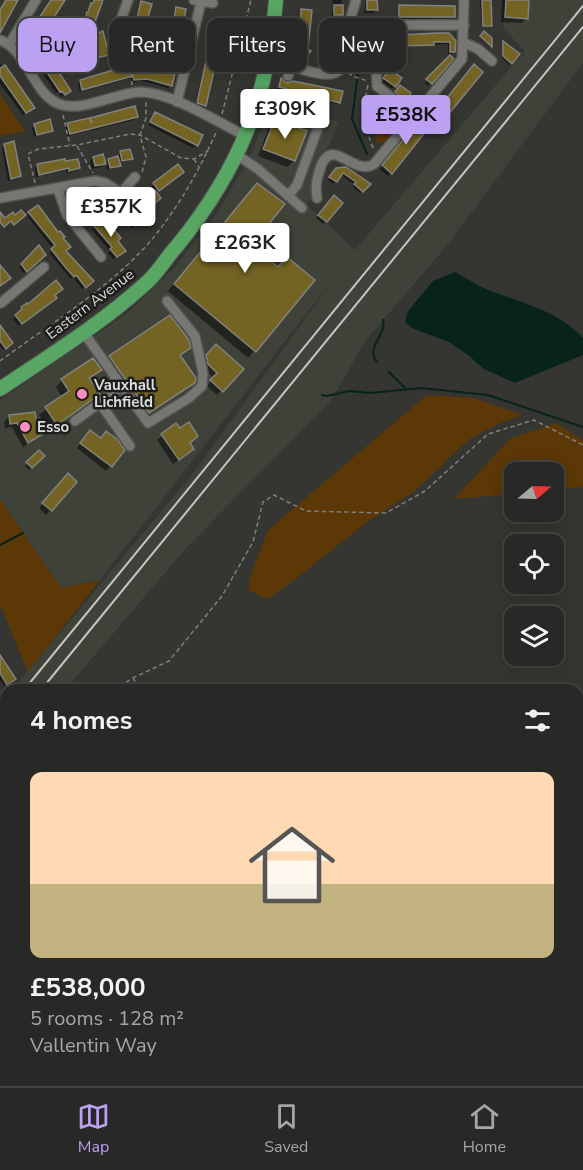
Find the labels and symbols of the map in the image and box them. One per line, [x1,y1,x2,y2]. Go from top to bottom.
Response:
pin: £309K [243,89,327,140]
pin: £538K [364,95,448,146]
pin: £357K [69,187,153,238]
pin: £263K [203,223,287,274]
street label: Eastern Avenue [42,264,138,344]
place label: Vauxhall Lichfield [93,375,156,412]
marker: Vauxhall Lichfield [75,387,89,401]
place label: Esso [37,417,70,437]
marker: Esso [18,420,32,434]
north arrow [504,462,564,522]

